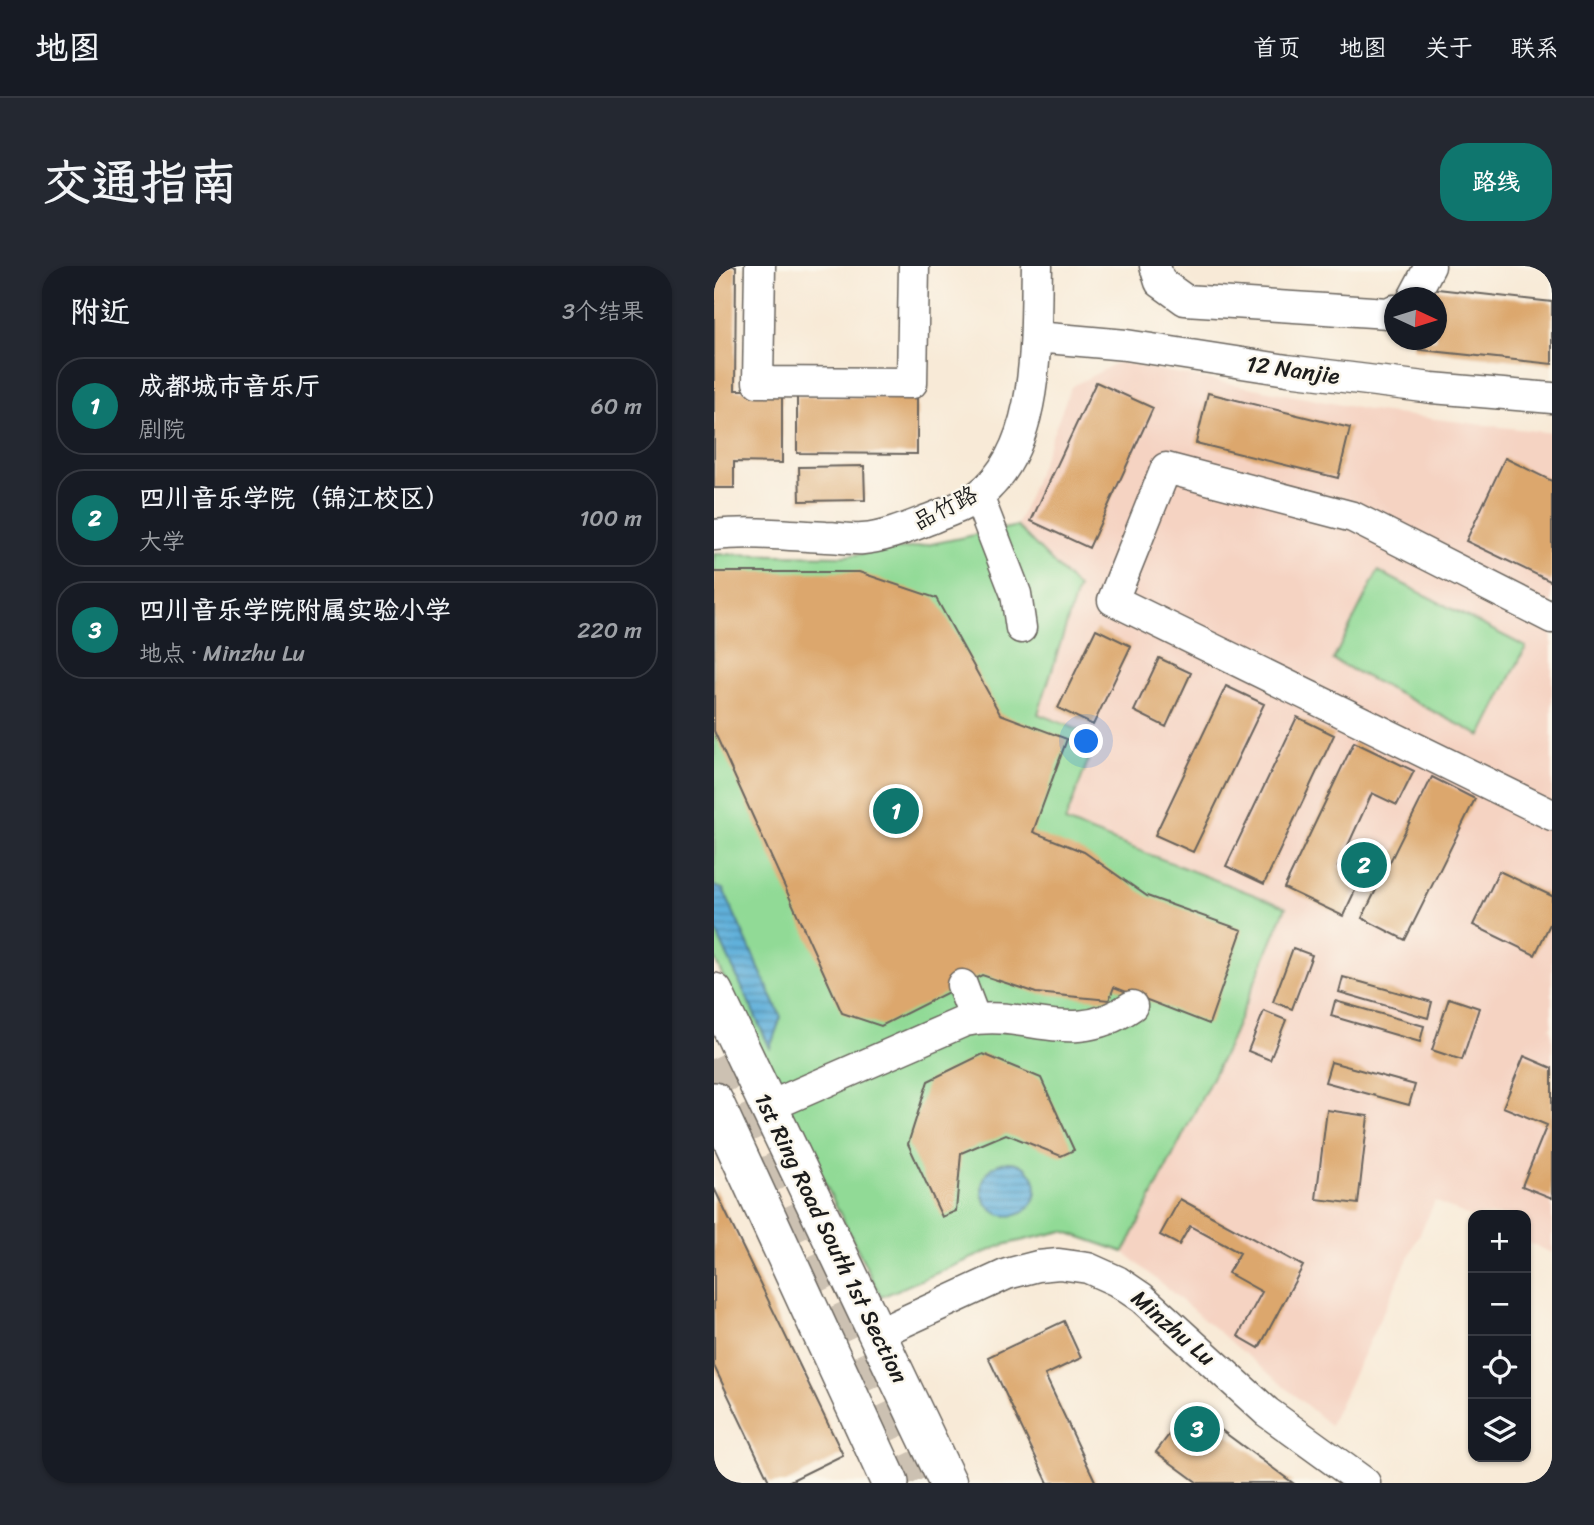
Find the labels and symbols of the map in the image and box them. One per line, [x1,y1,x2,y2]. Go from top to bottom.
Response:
north arrow [1384,287,1447,350]
street label: 12 Nanjie [1244,343,1342,397]
street label: 品竹路 [905,474,985,542]
your location [1069,724,1103,758]
pin: 1 [873,785,919,837]
pin: 2 [1341,839,1387,891]
street label: 1st Ring Road South 1st Section [743,1085,920,1391]
street label: Minzhu Lu [1121,1279,1225,1377]
pin: 3 [1174,1403,1220,1455]

